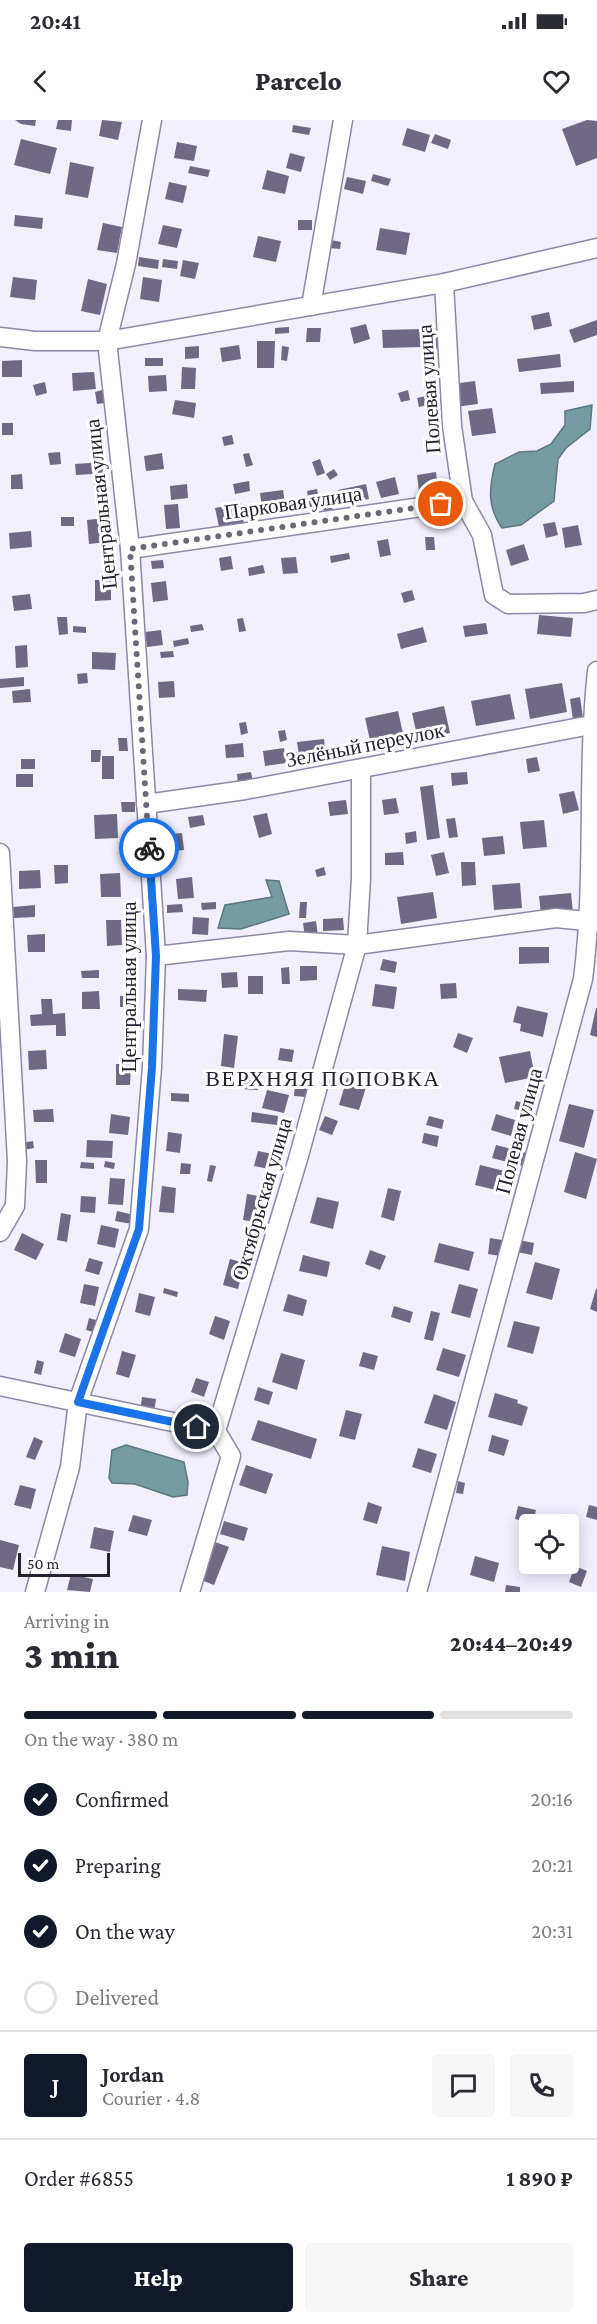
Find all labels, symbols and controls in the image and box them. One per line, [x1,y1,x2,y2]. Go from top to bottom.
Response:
text: 20:41 [30,9,81,34]
icon: back [24,65,57,98]
icon: heart [540,65,573,98]
text: Parcelo [255,66,342,96]
street label: Полевая улица [412,323,445,454]
street label: Центральная улица [80,417,122,590]
pin [415,478,466,529]
street label: Парковая улица [222,481,364,525]
icon: bag [424,487,457,520]
street label: Зелёный переулок [284,718,447,772]
courier [119,818,179,878]
icon: bike [133,832,166,865]
street label: Центральная улица [117,901,141,1073]
street label: Полевая улица [491,1065,548,1197]
district label: ВЕРХНЯЯ ПОПОВКА [205,1066,441,1091]
street label: Октябрьская улица [227,1114,297,1283]
pin [171,1401,222,1452]
icon: home [180,1410,213,1443]
map controls [519,1514,579,1574]
button: locate [519,1514,579,1574]
scale bar [18,1550,110,1578]
text: 50 m [27,1555,59,1572]
text: Arriving in [24,1610,109,1632]
text: 20:44–20:49 [450,1631,573,1656]
text: 3 min [24,1633,119,1676]
text: On the way · 380 m [24,1728,178,1750]
icon: check [24,1783,57,1816]
text: Confirmed [75,1787,169,1812]
text: 20:16 [531,1788,573,1810]
icon: check [24,1849,57,1882]
text: Preparing [75,1853,161,1878]
text: 20:21 [531,1854,573,1876]
icon: check [24,1915,57,1948]
text: On the way [75,1919,175,1944]
text: 20:31 [531,1920,573,1942]
text: Delivered [75,1985,159,2010]
button: chat [432,2054,495,2117]
button: phone [510,2054,573,2117]
text: Jordan [102,2062,164,2087]
text: J [52,2073,59,2098]
text: Courier · 4.8 [102,2087,200,2109]
text: Order #6855 [24,2166,134,2191]
text: 1 890 ₽ [506,2166,573,2191]
button: Help [24,2243,293,2312]
button: Share [305,2243,573,2312]

